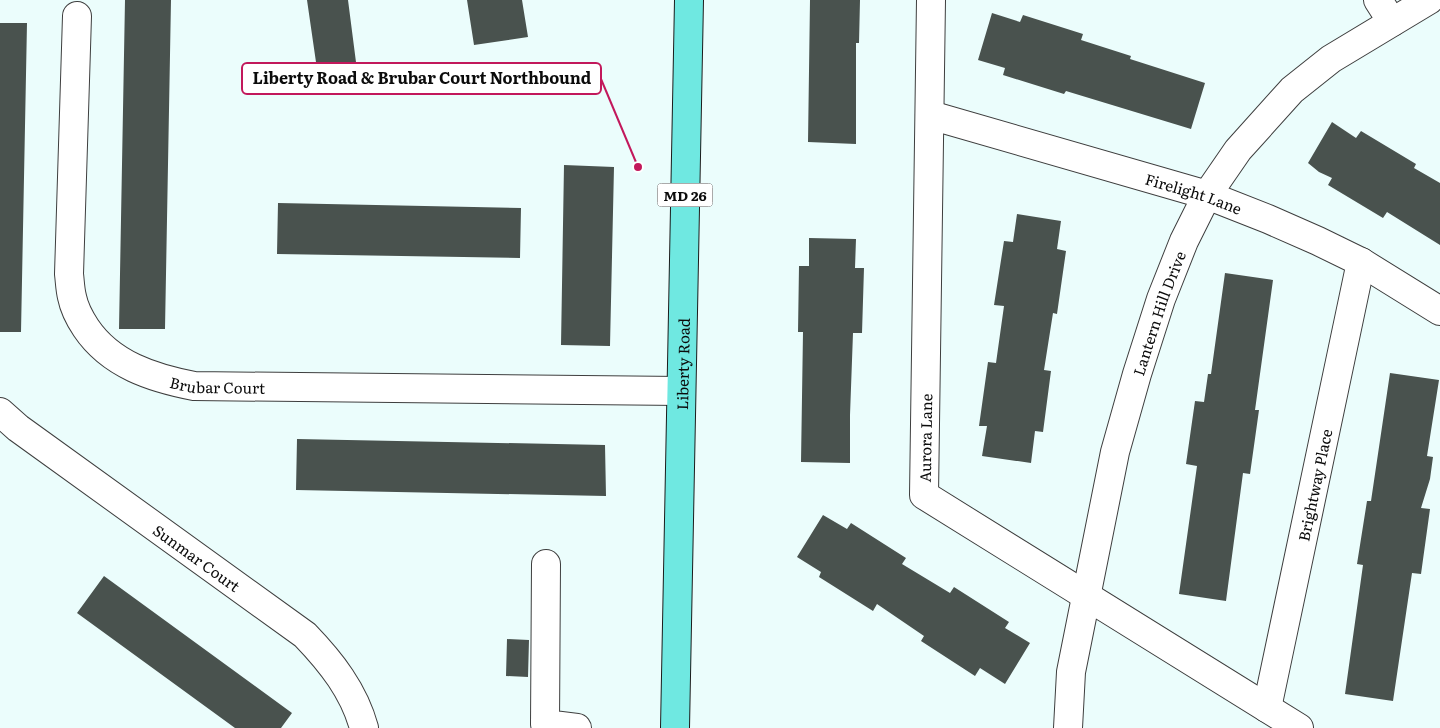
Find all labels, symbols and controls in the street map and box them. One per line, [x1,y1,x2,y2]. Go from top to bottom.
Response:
callout: Liberty Road & Brubar Court Northbound [242,63,601,94]
text: Liberty Road & Brubar Court Northbound [253,65,592,89]
street label: Firelight Lane [1143,166,1246,219]
road number: MD 26 [658,184,712,206]
street label: Lantern Hill Drive [1126,247,1191,378]
street label: Liberty Road [670,318,694,410]
street label: Brubar Court [168,370,265,398]
street label: Aurora Lane [913,393,937,483]
street label: Brightway Place [1291,426,1337,543]
street label: Sunmar Court [149,518,246,597]

